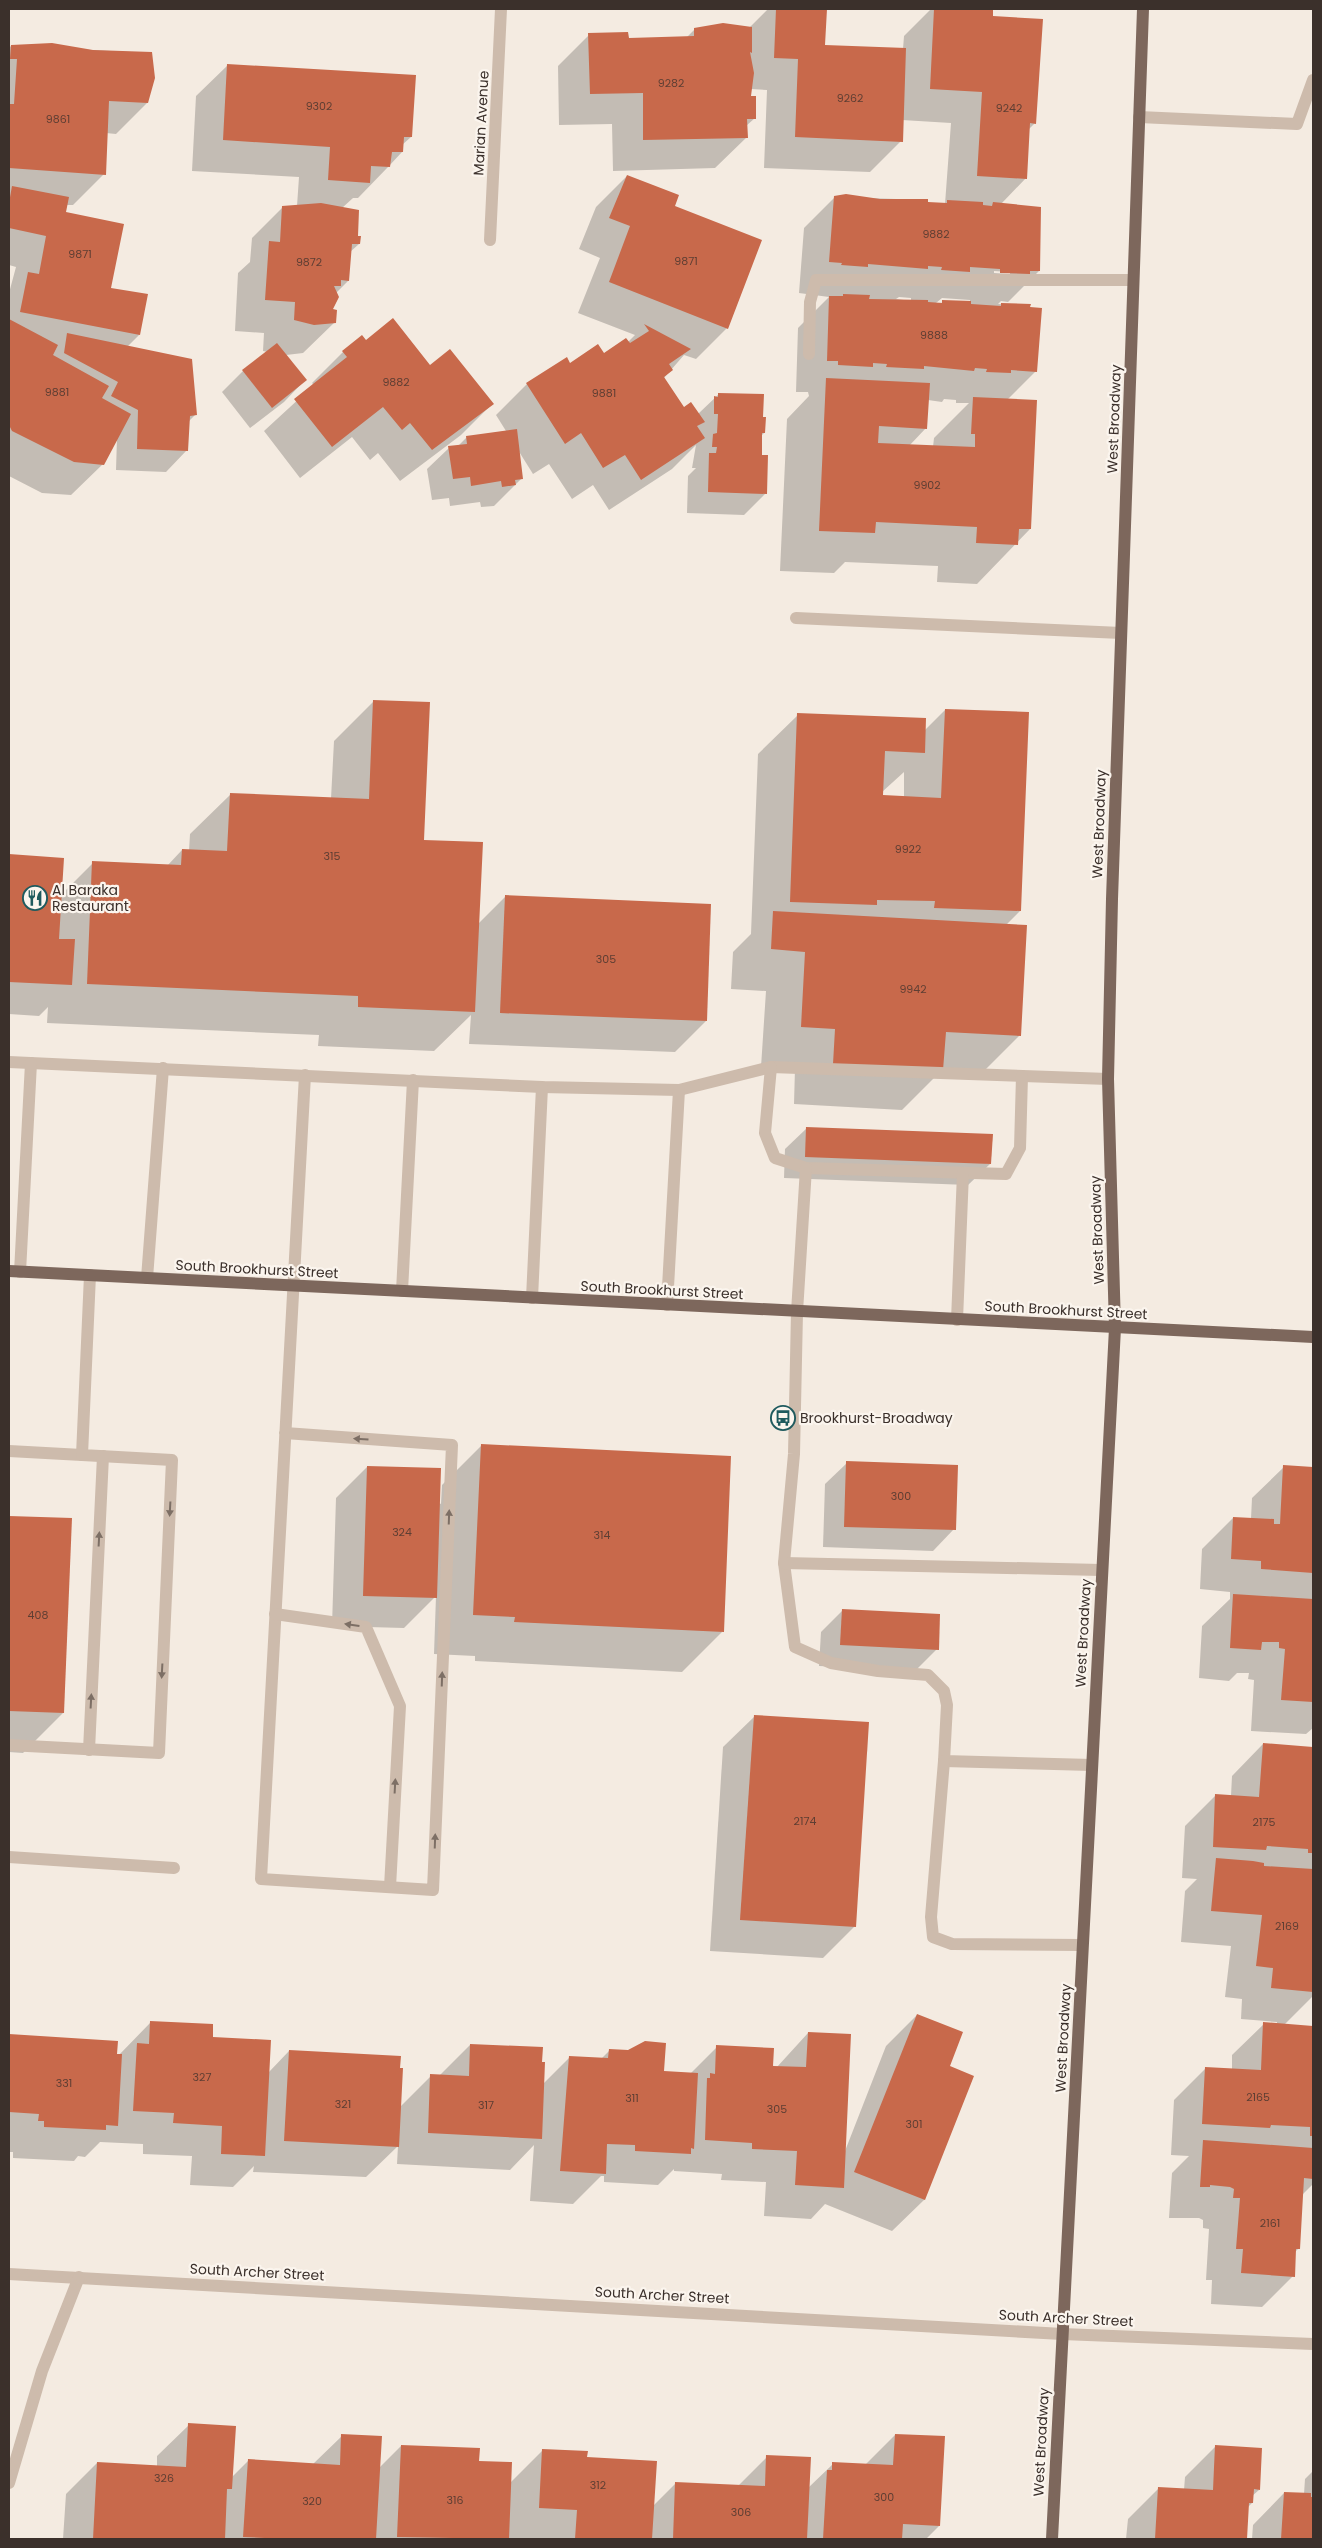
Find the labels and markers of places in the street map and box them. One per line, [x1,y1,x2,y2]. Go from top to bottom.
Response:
place label: Al Baraka Restaurant [52,880,129,916]
restaurant icon: Al Baraka Restaurant [22,885,48,911]
bus stop icon: Brookhurst-Broadway [770,1405,796,1431]
place label: Brookhurst-Broadway [800,1408,953,1428]

